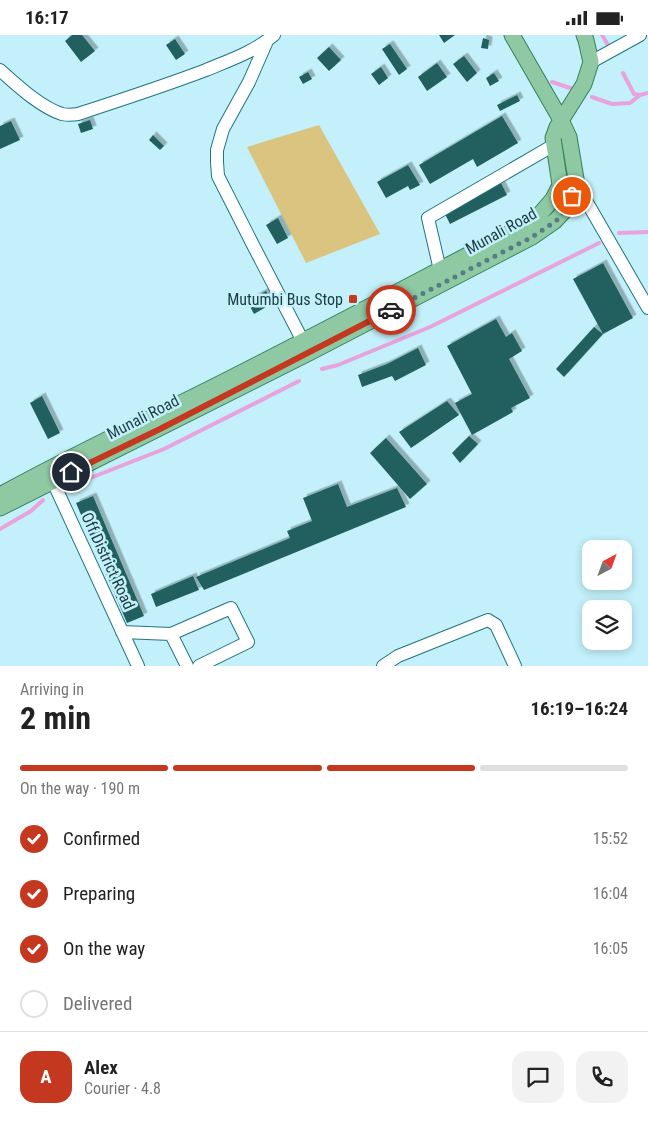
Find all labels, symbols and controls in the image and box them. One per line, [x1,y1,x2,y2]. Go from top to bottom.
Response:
text: 16:17 [25,6,69,29]
pin [551,175,593,217]
icon: bag [558,182,586,210]
street label: Munali Road [462,204,540,258]
courier [366,285,416,335]
place label: Mutumbi Bus Stop [227,290,343,309]
marker: Mutumbi Bus Stop [347,293,359,305]
icon: car [377,296,405,324]
street label: Munali Road [104,391,182,443]
pin [50,451,92,493]
icon: home [57,458,85,486]
street label: Off District Road [77,510,139,612]
north arrow [582,540,632,590]
map controls [582,540,632,650]
button: layers [582,600,632,650]
text: Arriving in [20,680,84,699]
text: 16:19–16:24 [530,697,628,720]
text: 2 min [20,699,91,737]
text: On the way · 190 m [20,779,140,798]
icon: check [20,825,48,853]
text: Confirmed [63,827,140,850]
text: 15:52 [593,829,628,848]
icon: check [20,880,48,908]
text: Preparing [63,882,135,905]
text: 16:04 [593,884,628,903]
icon: check [20,935,48,963]
text: On the way [63,937,145,960]
text: 16:05 [593,939,628,958]
text: Delivered [63,992,132,1015]
button: chat [512,1051,564,1103]
button: phone [576,1051,628,1103]
text: Alex [84,1056,118,1079]
text: A [40,1065,52,1088]
text: Courier · 4.8 [84,1079,161,1098]

